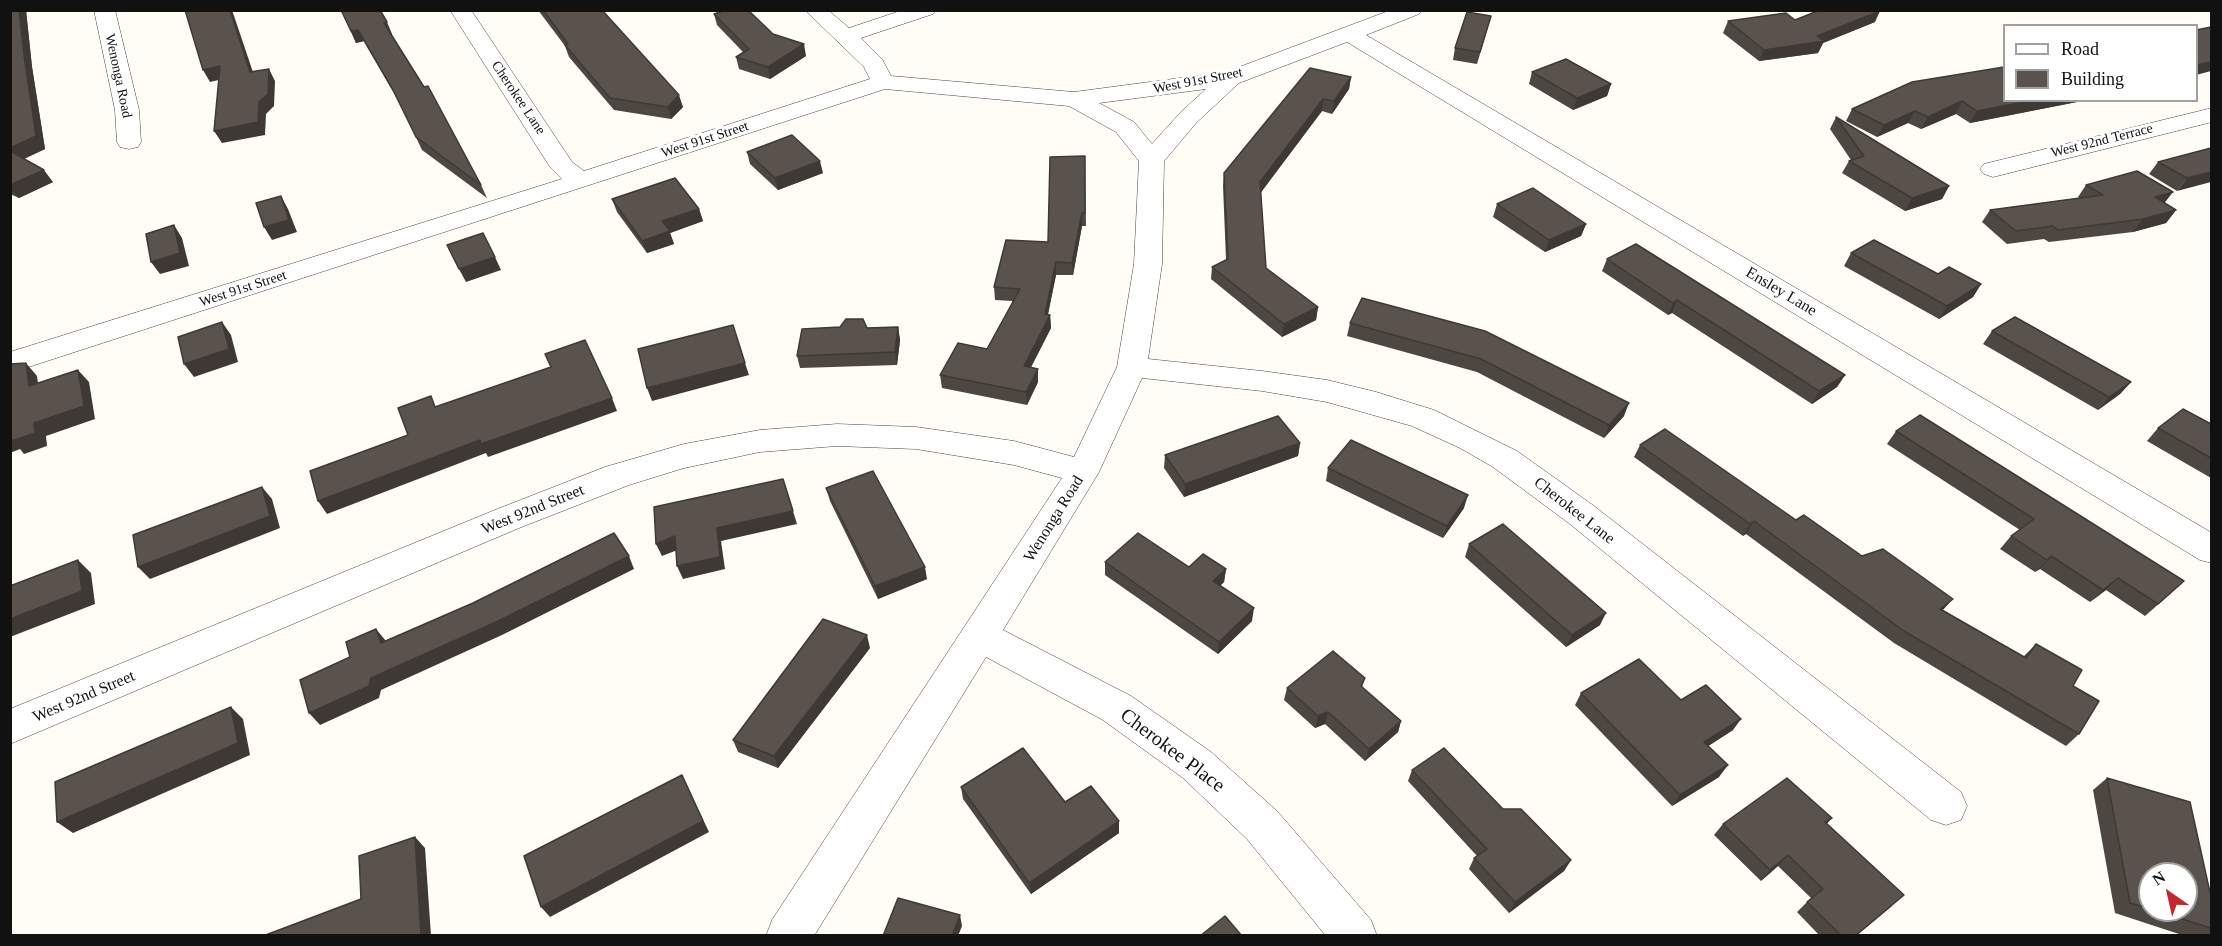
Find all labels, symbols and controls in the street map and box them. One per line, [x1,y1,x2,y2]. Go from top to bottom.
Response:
legend [2003,24,2198,102]
street label: Wenonga Road [101,32,135,120]
text: Road [2061,39,2099,59]
street label: Cherokee Lane [487,58,549,138]
street label: West 91st Street [1152,64,1244,98]
text: Building [2061,69,2124,89]
street label: West 91st Street [659,118,751,162]
street label: West 92nd Terrace [2049,120,2155,162]
street label: Ensley Lane [1742,263,1820,321]
street label: West 91st Street [197,267,289,311]
street label: Wenonga Road [1020,472,1088,566]
street label: Cherokee Lane [1530,473,1618,549]
street label: West 92nd Street [479,481,587,539]
street label: West 92nd Street [30,667,138,727]
street label: Cherokee Place [1115,704,1229,798]
north arrow [2138,862,2198,922]
text: N [2149,868,2168,889]

